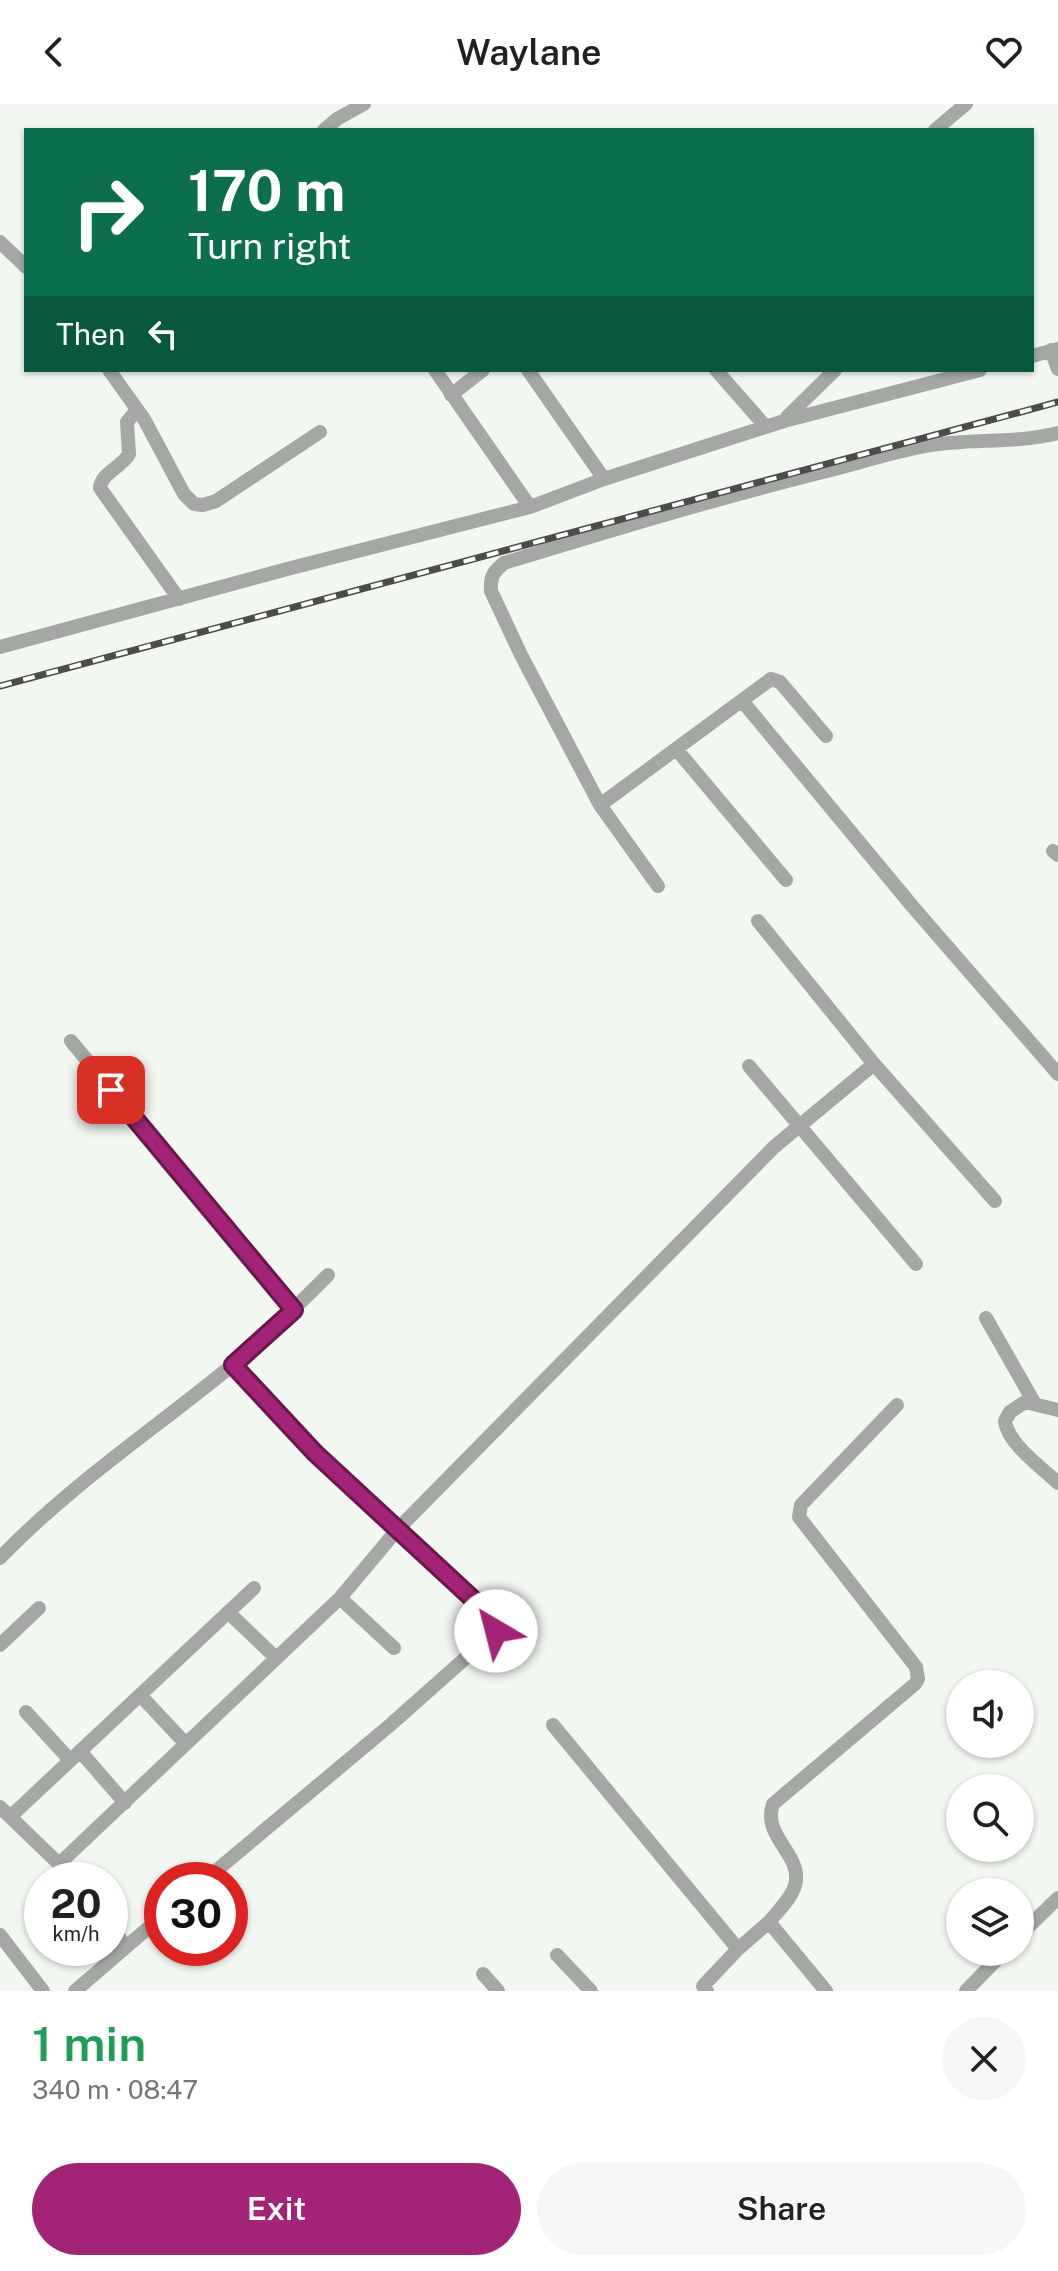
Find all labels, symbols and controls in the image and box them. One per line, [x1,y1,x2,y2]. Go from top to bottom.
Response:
icon: back [32,30,76,74]
icon: heart [982,30,1026,74]
text: Waylane [456,31,602,73]
text: 170 m [188,158,345,224]
icon: right [56,160,160,264]
text: Turn right [188,225,351,267]
icon: left [141,312,185,356]
text: Then [56,316,125,352]
pin [77,1056,145,1124]
icon: arrive [89,1068,133,1112]
position arrow [454,1589,538,1673]
map controls [946,1670,1034,1966]
button: sound [946,1670,1034,1758]
button: search [946,1774,1034,1862]
speed limit sign: 30 [144,1862,248,1966]
button: layers [946,1878,1034,1966]
text: 20 [50,1880,102,1927]
text: km/h [52,1922,100,1946]
text: 1 min [32,2015,146,2072]
button: close [942,2017,1026,2101]
text: 340 m · 08:47 [32,2074,198,2105]
button: Exit [32,2163,521,2255]
button: Share [537,2163,1026,2255]

